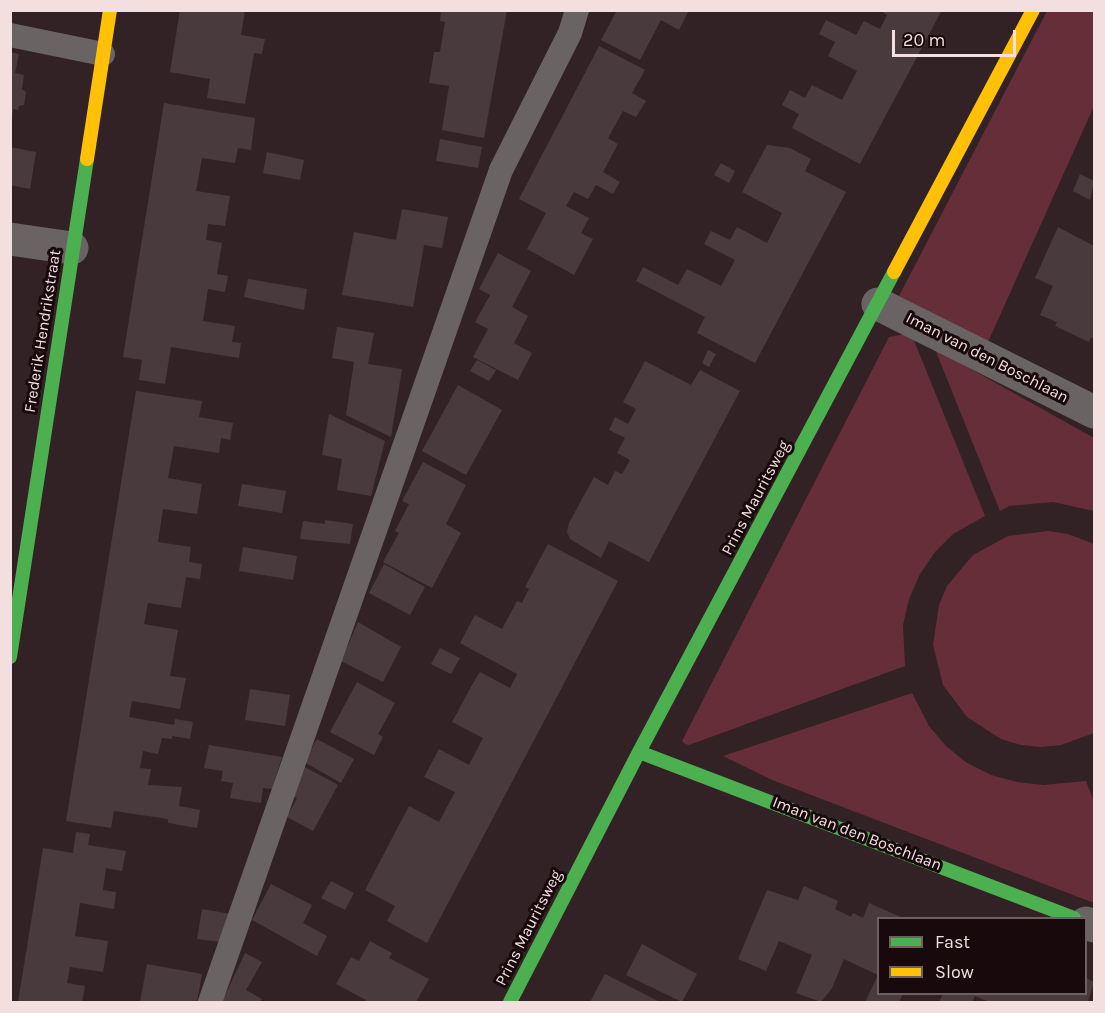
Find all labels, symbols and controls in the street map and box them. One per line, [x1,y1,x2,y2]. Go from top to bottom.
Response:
scale bar [895,18,1020,56]
text: 20 m [903,29,945,51]
street label: Frederik Hendrikstraat [21,248,65,414]
street label: Iman van den Boschlaan [902,309,1072,407]
street label: Prins Mauritsweg [718,437,794,559]
street label: Iman van den Boschlaan [770,793,944,875]
street label: Prins Mauritsweg [492,867,566,989]
legend [877,917,1087,995]
text: Fast [935,931,970,953]
text: Slow [935,961,974,983]

